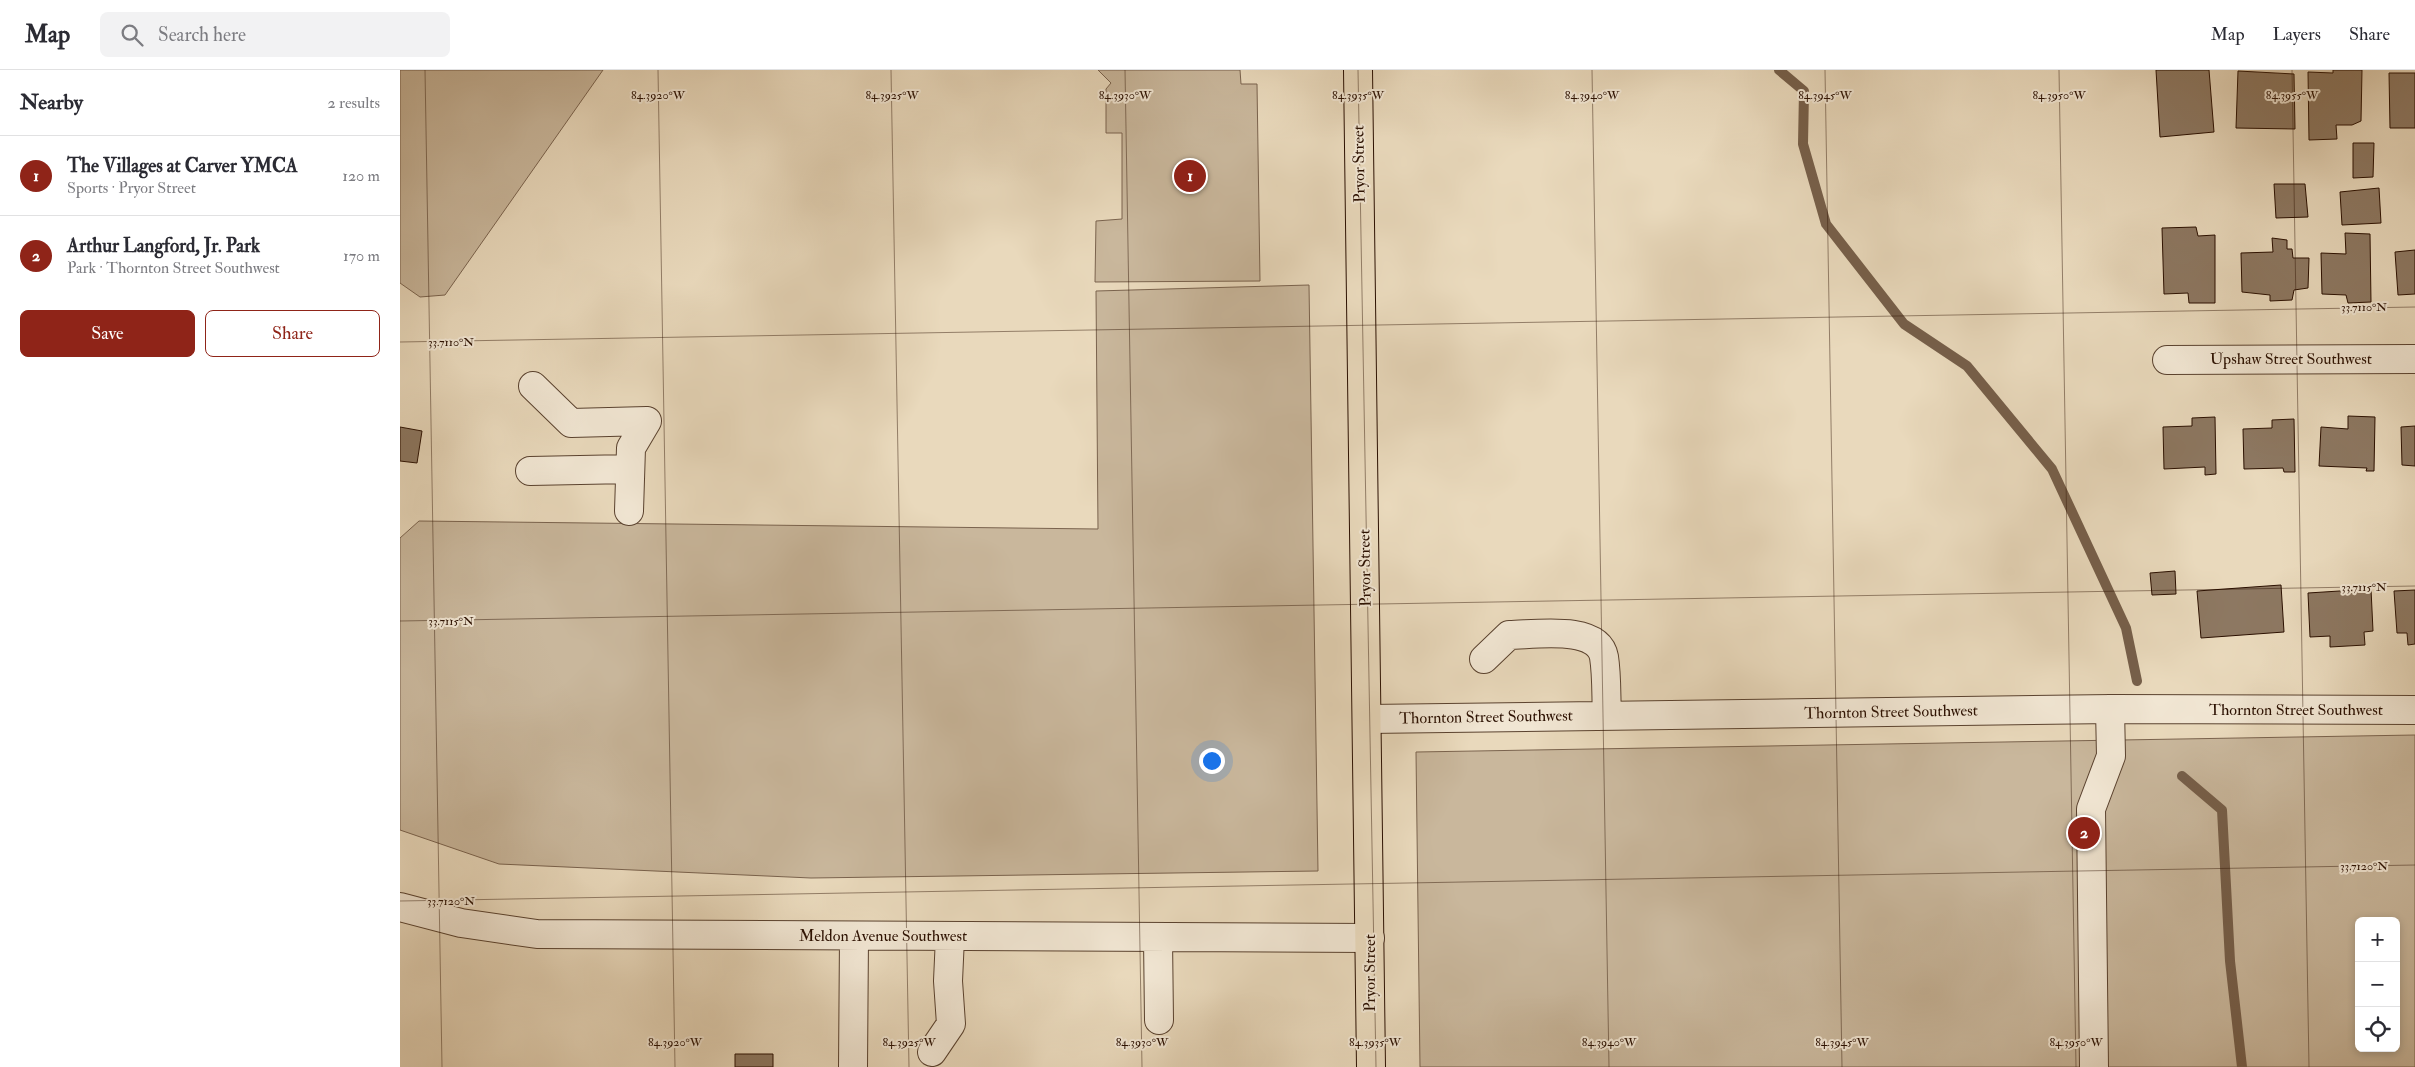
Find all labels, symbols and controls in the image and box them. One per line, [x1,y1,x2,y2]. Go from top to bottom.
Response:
search box [100,12,450,57]
text: Map [25,19,70,50]
icon: search [118,21,146,49]
text: Search here [158,23,246,47]
text: Map [2211,23,2245,46]
text: Layers [2273,23,2321,46]
text: Share [2349,23,2390,46]
text: 84.3920°W [631,88,686,103]
text: 84.3925°W [865,88,919,103]
text: 84.3930°W [1099,88,1152,103]
text: 84.3935°W [1332,88,1385,103]
text: 84.3940°W [1565,88,1620,103]
text: 84.3945°W [1798,88,1853,103]
text: 84.3950°W [2032,88,2086,103]
text: 84.3955°W [2266,88,2319,103]
text: Nearby [20,89,83,116]
text: 2 results [327,93,380,113]
street label: Pryor Street [1348,125,1370,203]
text: The Villages at Carver YMCA [67,154,298,178]
pin: 1 [1174,157,1206,195]
text: 1 [33,166,39,186]
text: 120 m [342,166,380,186]
text: Sports · Pryor Street [67,178,196,198]
text: Arthur Langford, Jr. Park [67,234,260,258]
text: 2 [32,246,40,266]
text: 170 m [343,246,380,266]
text: Park · Thornton Street Southwest [67,258,280,278]
text: 33.7110°N [2341,300,2387,315]
button: Save [20,310,195,357]
button: Share [205,310,380,357]
text: 33.7110°N [428,335,474,350]
street label: Upshaw Street Southwest [2210,349,2372,370]
street label: Pryor Street [1354,529,1376,607]
text: 33.7115°N [2341,580,2387,595]
text: 33.7115°N [428,614,474,629]
street label: Thornton Street Southwest [1804,700,1978,724]
street label: Thornton Street Southwest [2209,700,2383,720]
street label: Thornton Street Southwest [1399,705,1573,729]
your location [1199,748,1225,774]
pin: 2 [2068,814,2100,852]
text: 33.7120°N [2340,859,2388,874]
text: 33.7120°N [427,894,475,909]
map controls [2355,917,2400,1052]
button: + [2355,917,2400,962]
street label: Meldon Avenue Southwest [799,926,967,946]
street label: Pryor Street [1360,934,1380,1012]
button: − [2355,962,2400,1007]
button: locate [2355,1007,2400,1052]
text: 84.3920°W [648,1035,703,1050]
text: 84.3925°W [882,1035,936,1050]
text: 84.3930°W [1116,1035,1169,1050]
text: 84.3935°W [1349,1035,1402,1050]
text: 84.3940°W [1582,1035,1637,1050]
text: 84.3945°W [1815,1035,1870,1050]
text: 84.3950°W [2049,1035,2103,1050]

